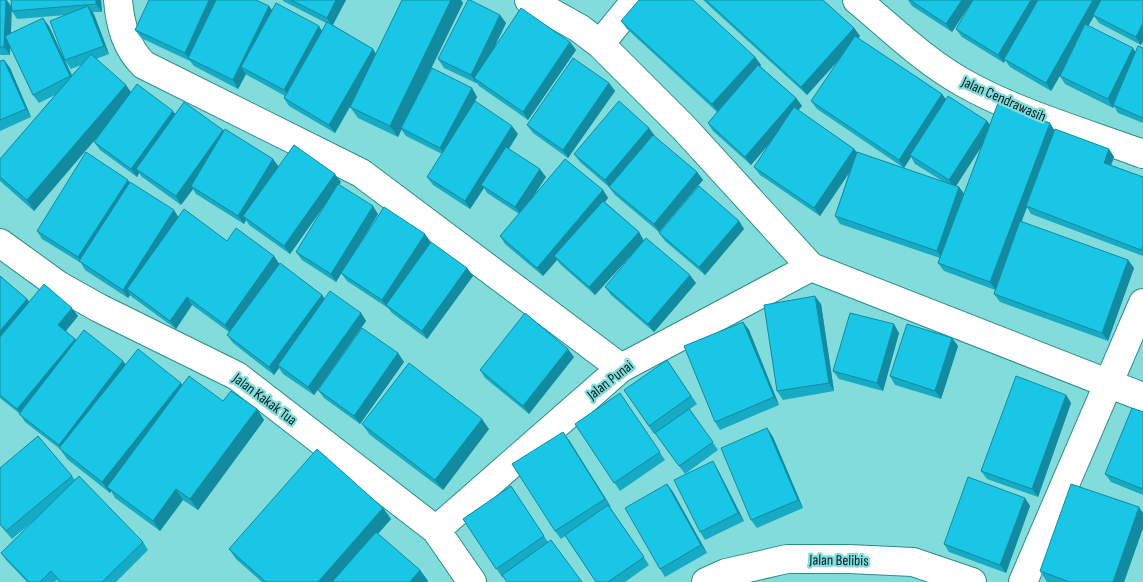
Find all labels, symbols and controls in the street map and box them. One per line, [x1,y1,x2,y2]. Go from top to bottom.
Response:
street label: Jalan Cendrawasih [958,72,1049,127]
street label: Jalan Punai [582,356,638,405]
street label: Jalan Kakak Tua [228,369,301,430]
street label: Jalan Belibis [808,550,869,571]

